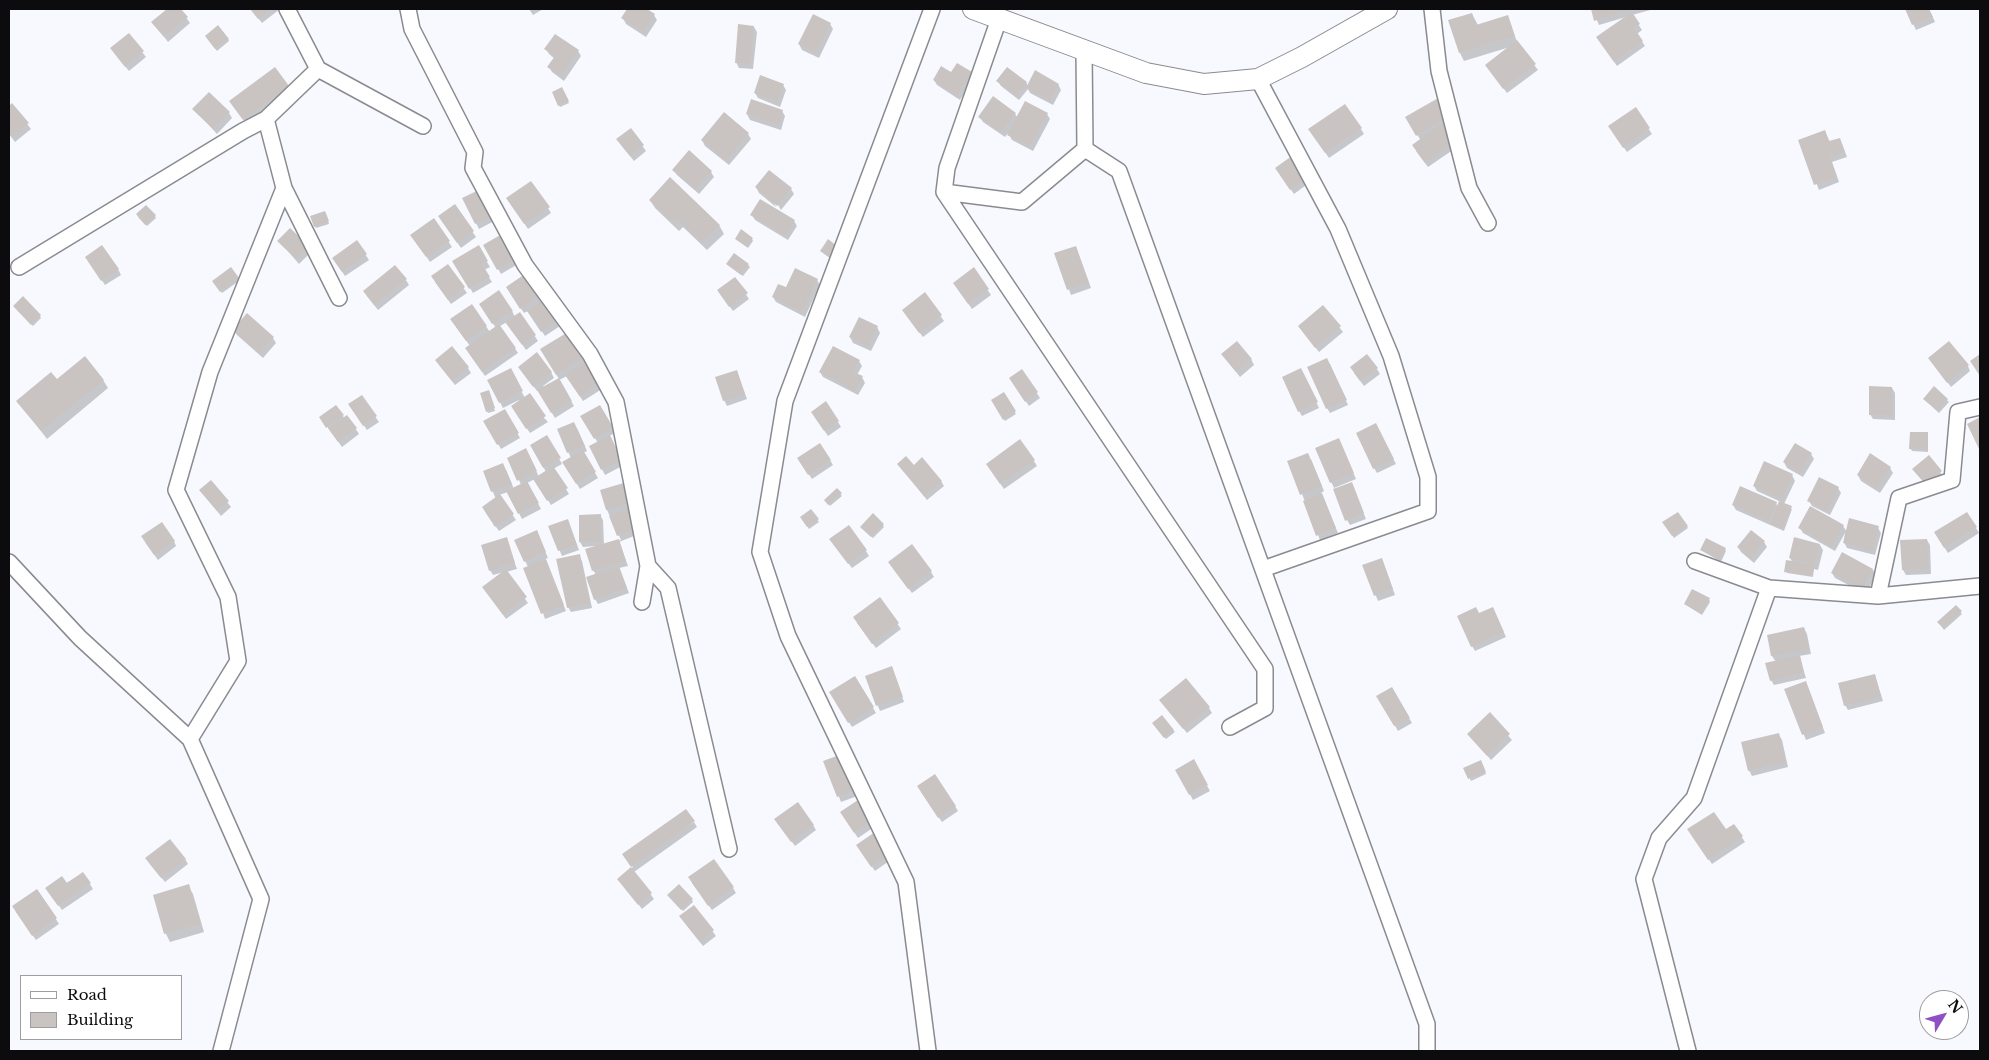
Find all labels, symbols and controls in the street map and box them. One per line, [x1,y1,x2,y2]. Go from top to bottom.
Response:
legend [20,975,182,1040]
text: Road [67,985,107,1004]
north arrow [1919,990,1969,1040]
text: N [1944,996,1966,1017]
text: Building [67,1010,133,1029]

